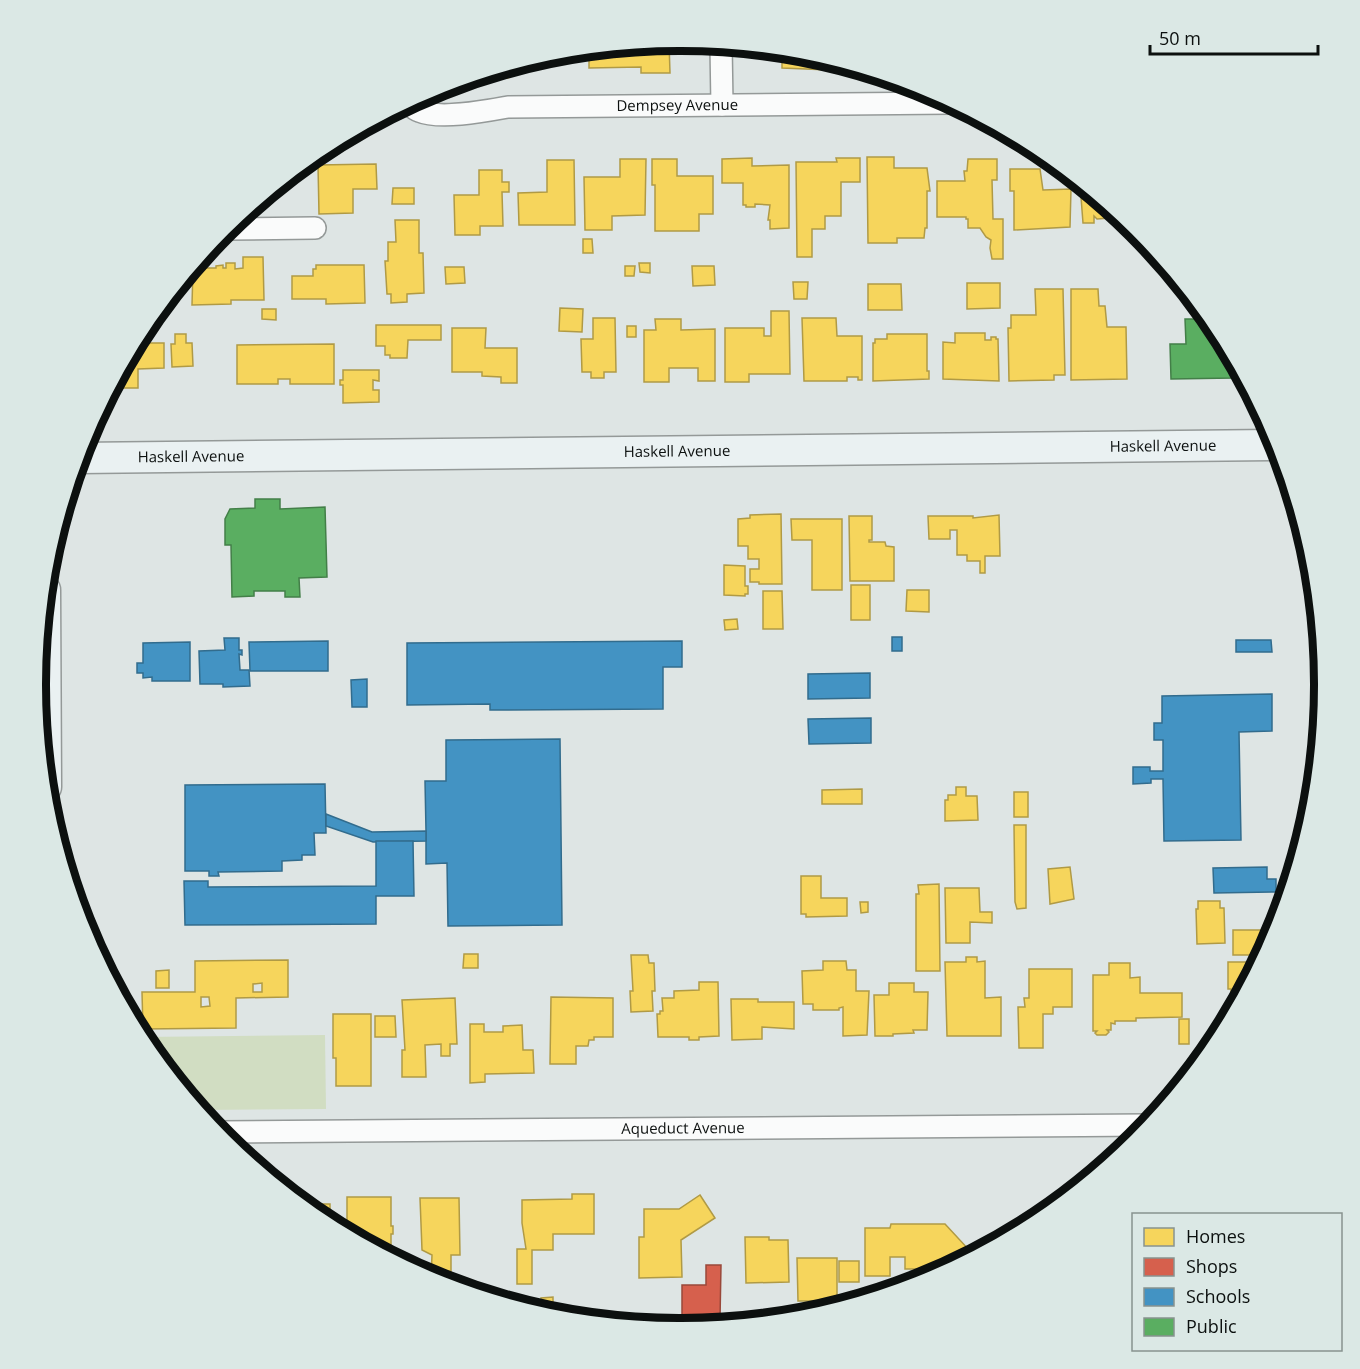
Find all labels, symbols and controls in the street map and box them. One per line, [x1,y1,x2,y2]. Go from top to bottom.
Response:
scale bar [1150,18,1318,56]
text: 50 m [1159,26,1201,50]
street label: Dempsey Avenue [616,94,738,115]
street label: Haskell Avenue [1109,435,1216,456]
street label: Haskell Avenue [624,440,730,461]
street label: Haskell Avenue [138,445,244,466]
street label: Aqueduct Avenue [621,1117,745,1138]
legend [1132,1213,1342,1351]
text: Homes [1186,1224,1245,1248]
text: Shops [1186,1254,1237,1278]
text: Schools [1186,1284,1250,1308]
text: Public [1186,1314,1237,1338]

